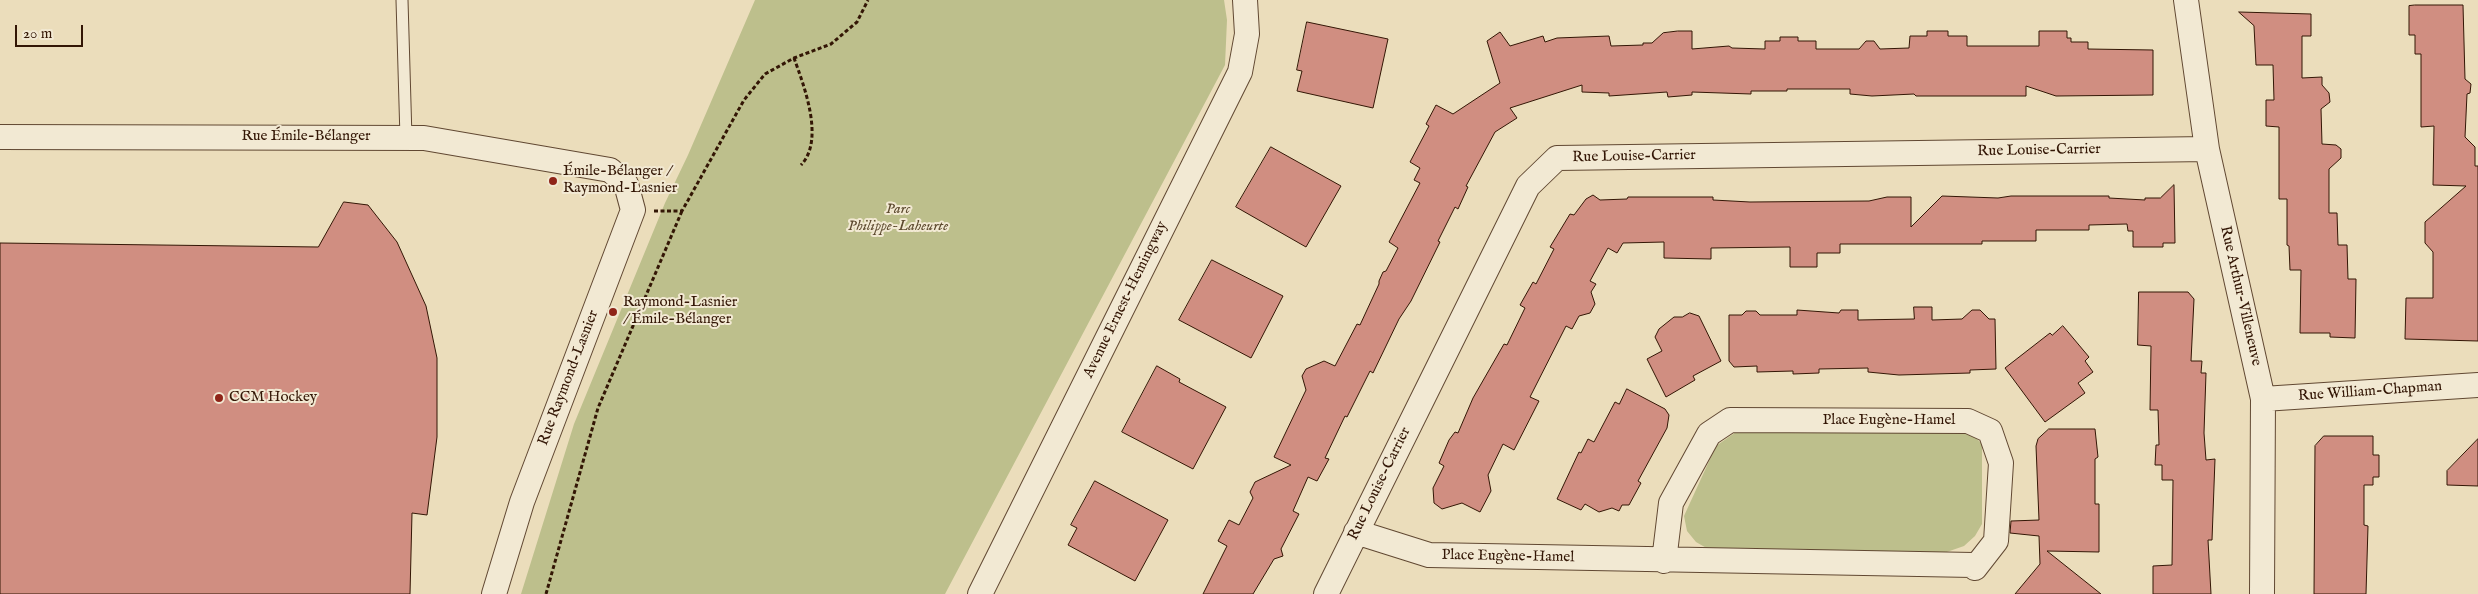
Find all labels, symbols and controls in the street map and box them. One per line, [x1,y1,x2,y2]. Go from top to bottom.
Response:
scale bar [18,15,85,47]
text: 20 m [23,24,52,43]
street label: Rue Émile-Bélanger [241,128,371,146]
street label: Rue Louise-Carrier [1977,141,2101,161]
street label: Rue Louise-Carrier [1572,147,1696,167]
place label: Émile-Bélanger / Raymond-Lasnier [563,163,677,198]
marker: Émile-Bélanger / Raymond-Lasnier [547,175,559,187]
park label: Parc Philippe-Laheurte [848,201,948,236]
street label: Avenue Ernest-Hemingway [1080,219,1172,381]
street label: Rue Arthur-Villeneuve [2215,224,2265,368]
place label: Raymond-Lasnier / Émile-Bélanger [623,294,737,329]
marker: Raymond-Lasnier / Émile-Bélanger [607,306,619,318]
street label: Rue Raymond-Lasnier [535,308,603,448]
street label: Rue William-Chapman [2297,378,2443,406]
place label: CCM Hockey [229,389,317,407]
marker: CCM Hockey [213,392,225,404]
street label: Place Eugène-Hamel [1823,412,1955,430]
street label: Rue Louise-Carrier [1345,425,1415,543]
street label: Place Eugène-Hamel [1441,547,1575,567]

